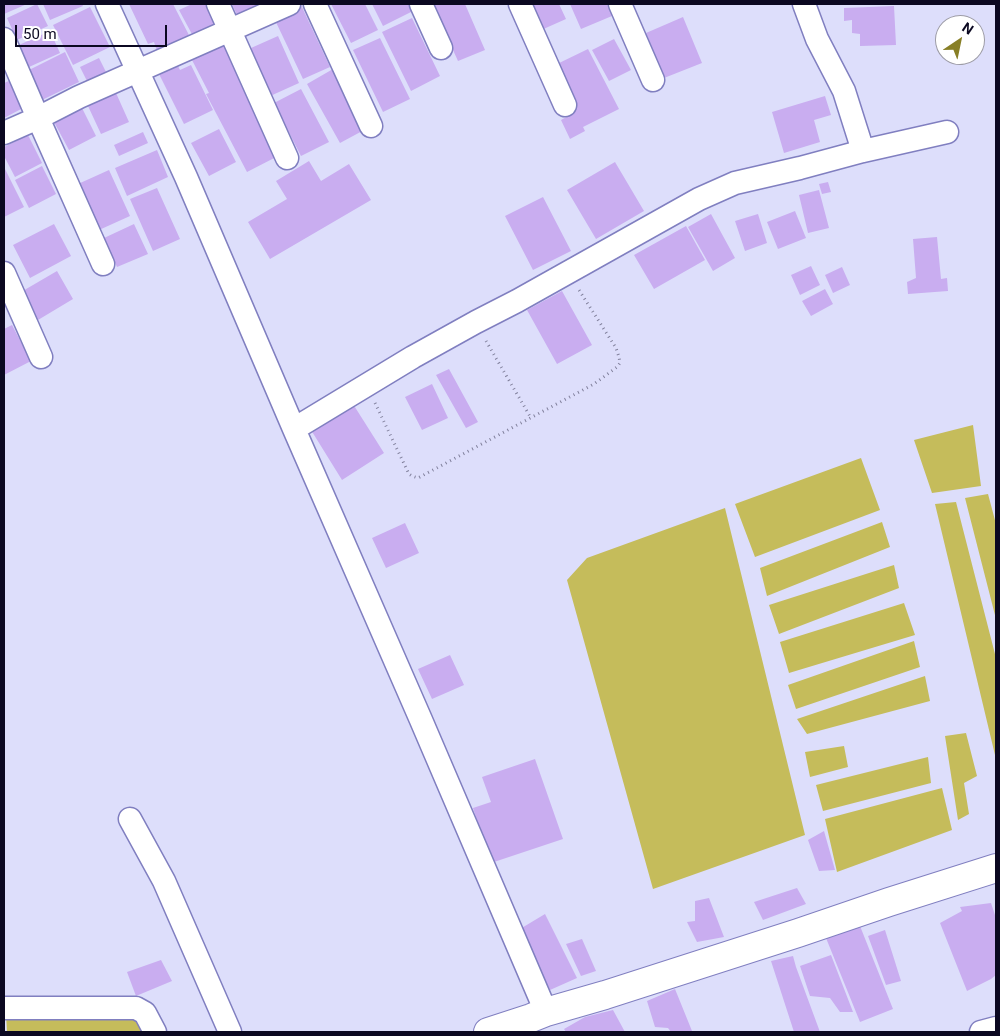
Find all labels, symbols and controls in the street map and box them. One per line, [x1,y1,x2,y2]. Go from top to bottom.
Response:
scale bar [18,15,170,47]
north arrow [935,15,985,65]
text: N [959,19,976,38]
text: 50 m [23,25,57,43]

